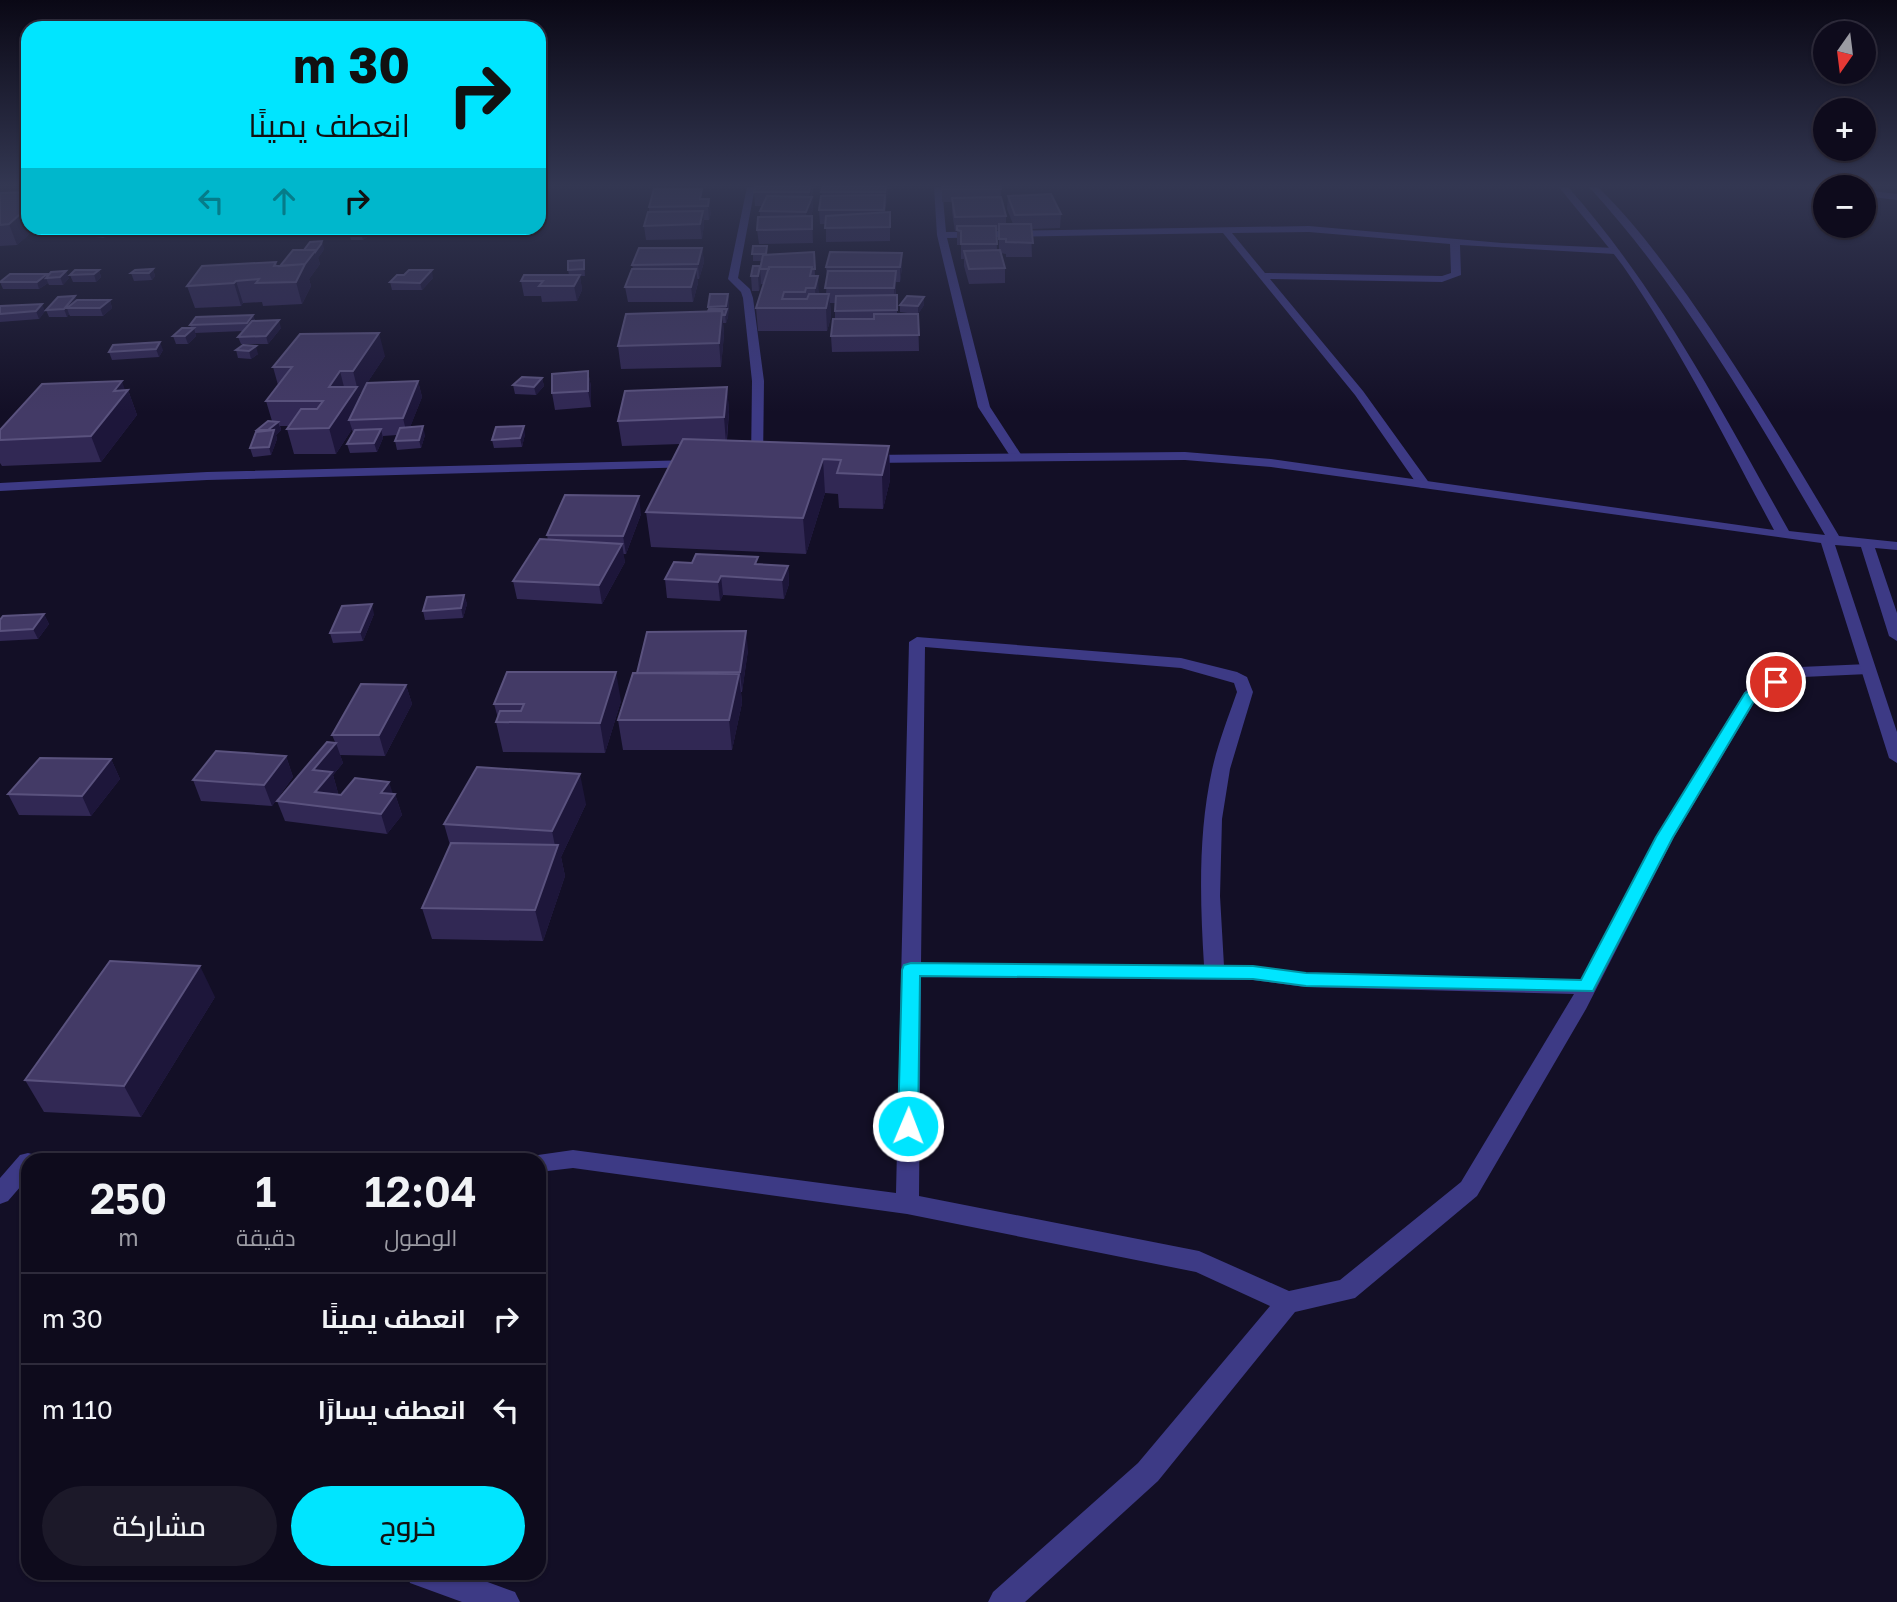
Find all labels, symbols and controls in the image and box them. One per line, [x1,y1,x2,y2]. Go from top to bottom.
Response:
north arrow [1813,21,1876,84]
map controls [1813,21,1876,238]
text: 30 m [293,35,410,94]
icon: right [434,49,525,140]
button: + [1813,98,1876,161]
text: انعطف يمينًا [248,106,410,144]
button: − [1813,175,1876,238]
icon: left [192,182,230,220]
icon: ahead [265,182,303,220]
icon: right [338,182,376,220]
pin [1746,652,1806,712]
icon: arrive [1757,663,1795,701]
position arrow [871,1089,945,1163]
text: 1 [255,1166,276,1216]
text: 12:04 [365,1166,477,1216]
text: 250 [90,1173,167,1223]
text: m [118,1223,139,1251]
text: دقيقة [236,1223,296,1251]
text: الوصول [384,1223,458,1251]
icon: right [487,1300,525,1338]
text: 30 m [42,1303,103,1334]
text: انعطف يمينًا [321,1303,466,1334]
icon: left [487,1391,525,1429]
text: 110 m [42,1394,113,1425]
text: انعطف يسارًا [318,1394,466,1425]
button: مشاركة [42,1486,277,1566]
button: خروج [291,1486,525,1566]

